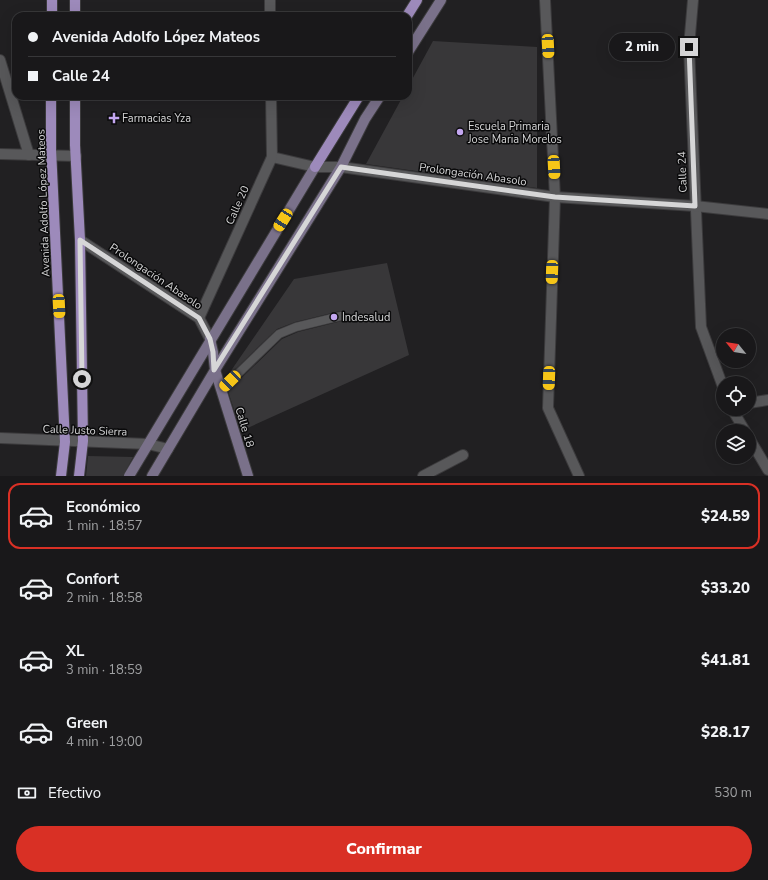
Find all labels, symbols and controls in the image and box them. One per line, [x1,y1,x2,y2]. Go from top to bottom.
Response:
text: Avenida Adolfo López Mateos [52,27,260,47]
callout: 2 min [609,33,675,61]
car [541,34,555,58]
text: 2 min [625,38,659,56]
route end [680,38,698,56]
text: Calle 24 [52,66,110,86]
place label: Farmacias Yza [122,111,191,126]
marker: Farmacias Yza [109,113,119,123]
place label: Escuela Primaria Jose Maria Morelos [467,119,562,147]
marker: Escuela Primaria Jose Maria Morelos [455,127,465,137]
street label: Avenida Adolfo López Mateos [33,129,54,277]
street label: Calle 24 [674,151,691,193]
car [547,155,561,179]
street label: Prolongación Abasolo [418,160,528,189]
street label: Calle 20 [222,183,253,227]
car [272,207,294,233]
street label: Prolongación Abasolo [107,240,205,313]
car [546,260,558,284]
car [52,294,66,318]
place label: Indesalud [342,310,390,325]
marker: Indesalud [329,312,339,322]
north arrow [716,328,756,368]
map controls [716,328,756,464]
car [543,366,555,390]
car [217,368,243,394]
route start [73,370,91,388]
button: locate [716,376,756,416]
street label: Calle 18 [231,405,258,450]
street label: Calle Justo Sierra [42,422,128,439]
button: layers [716,424,756,464]
text: Económico [66,497,140,517]
icon: car [18,498,54,534]
text: $24.59 [701,506,750,526]
text: 1 min · 18:57 [66,517,142,535]
text: Confort [66,569,119,589]
icon: car [18,570,54,606]
text: $33.20 [701,578,750,598]
text: 2 min · 18:58 [66,589,142,607]
text: XL [66,641,85,661]
icon: car [18,642,54,678]
text: $41.81 [701,650,750,670]
text: 3 min · 18:59 [66,661,142,679]
text: Green [66,713,108,733]
icon: car [18,714,54,750]
text: $28.17 [701,722,750,742]
text: 4 min · 19:00 [66,733,142,751]
icon: cash [16,782,38,804]
text: Efectivo [48,783,101,803]
text: 530 m [714,784,752,802]
button: Confirmar [16,826,752,872]

